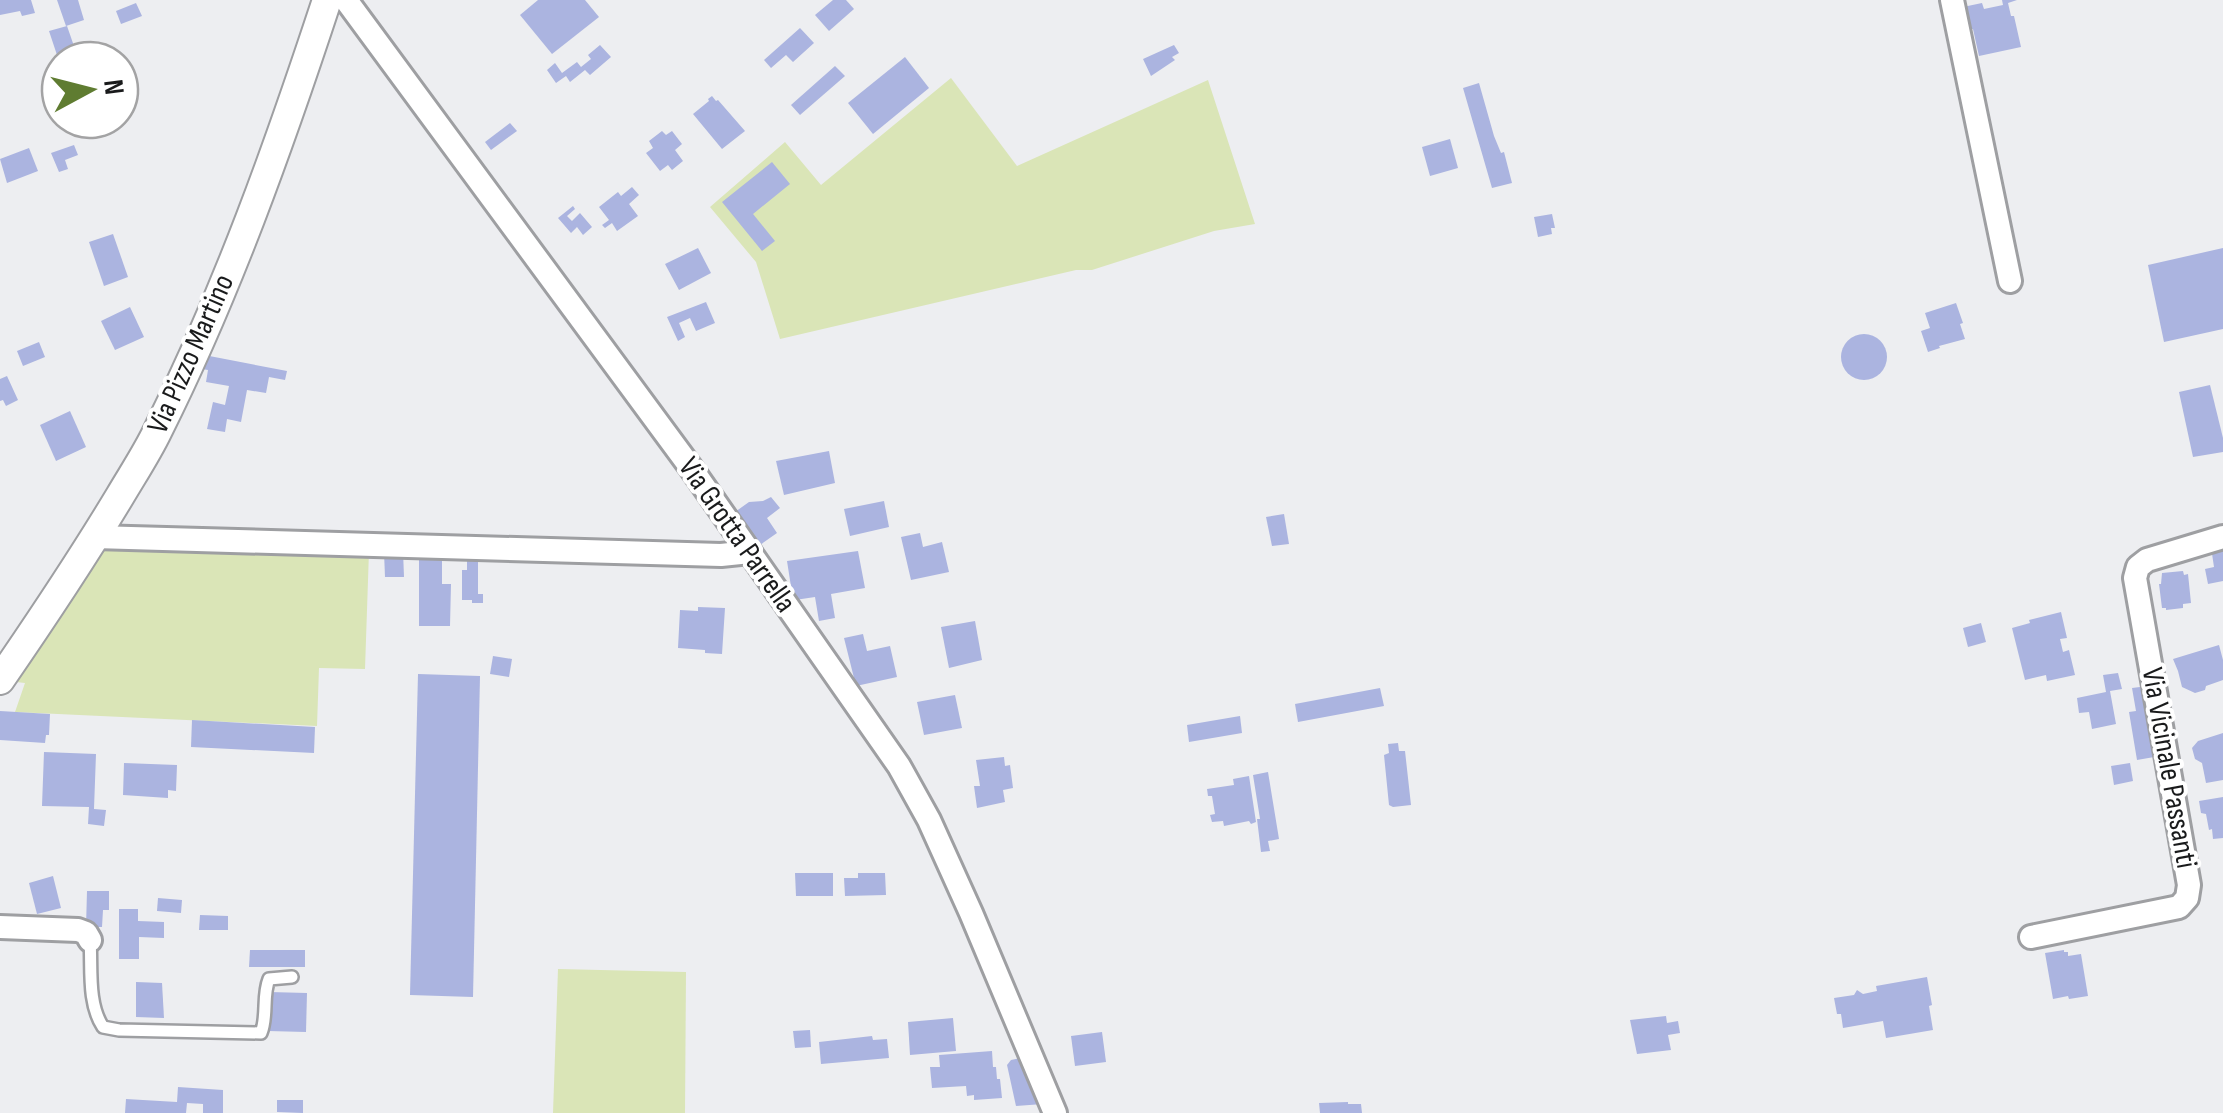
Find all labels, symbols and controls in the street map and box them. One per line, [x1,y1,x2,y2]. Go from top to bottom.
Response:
north arrow [40,40,140,140]
text: N [96,78,131,97]
street label: Via Pizzo Martino [140,269,242,439]
street label: Via Grotta Parrella [670,451,804,619]
street label: Via Vicinale Passanti [2134,665,2204,871]

